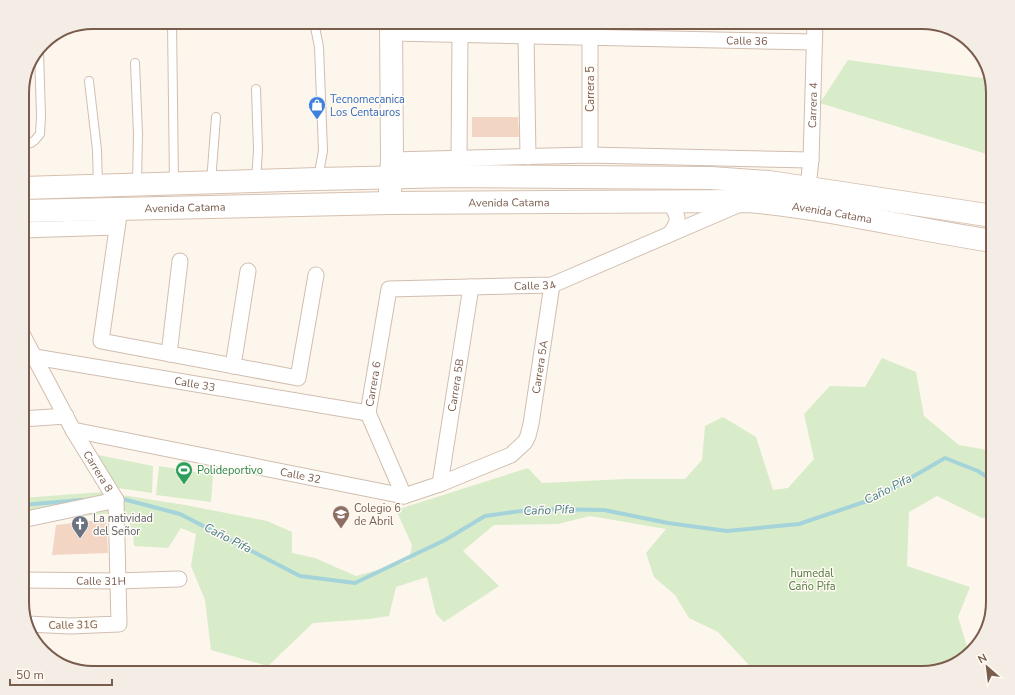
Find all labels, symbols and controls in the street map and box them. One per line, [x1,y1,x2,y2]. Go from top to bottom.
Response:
street label: Calle 36 [726,33,768,49]
street label: Carrera 5 [583,66,598,112]
street label: Carrera 4 [804,82,821,128]
place label: Tecnomecanica Los Centauros [330,92,405,120]
shop icon: Tecnomecanica Los Centauros [307,95,327,120]
street label: Avenida Catama [468,195,550,210]
street label: Avenida Catama [144,199,226,216]
street label: Avenida Catama [791,199,874,227]
street label: Calle 34 [514,277,558,293]
street label: Carrera 5A [528,339,551,395]
street label: Carrera 5B [444,358,467,413]
street label: Carrera 6 [362,360,384,408]
street label: Calle 33 [173,373,216,395]
street label: Carrera 8 [80,448,117,495]
sports icon: Polideportivo [174,460,194,485]
place label: Polideportivo [197,463,263,478]
street label: Calle 32 [279,464,322,487]
water label: Caño Pifa [861,470,915,508]
place label: Colegio 6 de Abril [354,501,401,529]
water label: Caño Pifa [523,501,575,519]
school or university icon: Colegio 6 de Abril [331,504,351,529]
place label: La natividad del Señor [93,511,153,539]
church icon: La natividad del Señor [70,514,90,539]
water label: Caño Pifa [201,519,255,557]
park label: humedal Caño Pifa [788,566,836,594]
street label: Calle 31H [76,573,126,589]
street label: Calle 31G [48,617,98,633]
north arrow [967,647,1007,687]
text: N [975,650,990,667]
scale bar [10,661,112,687]
text: 50 m [16,667,44,683]

